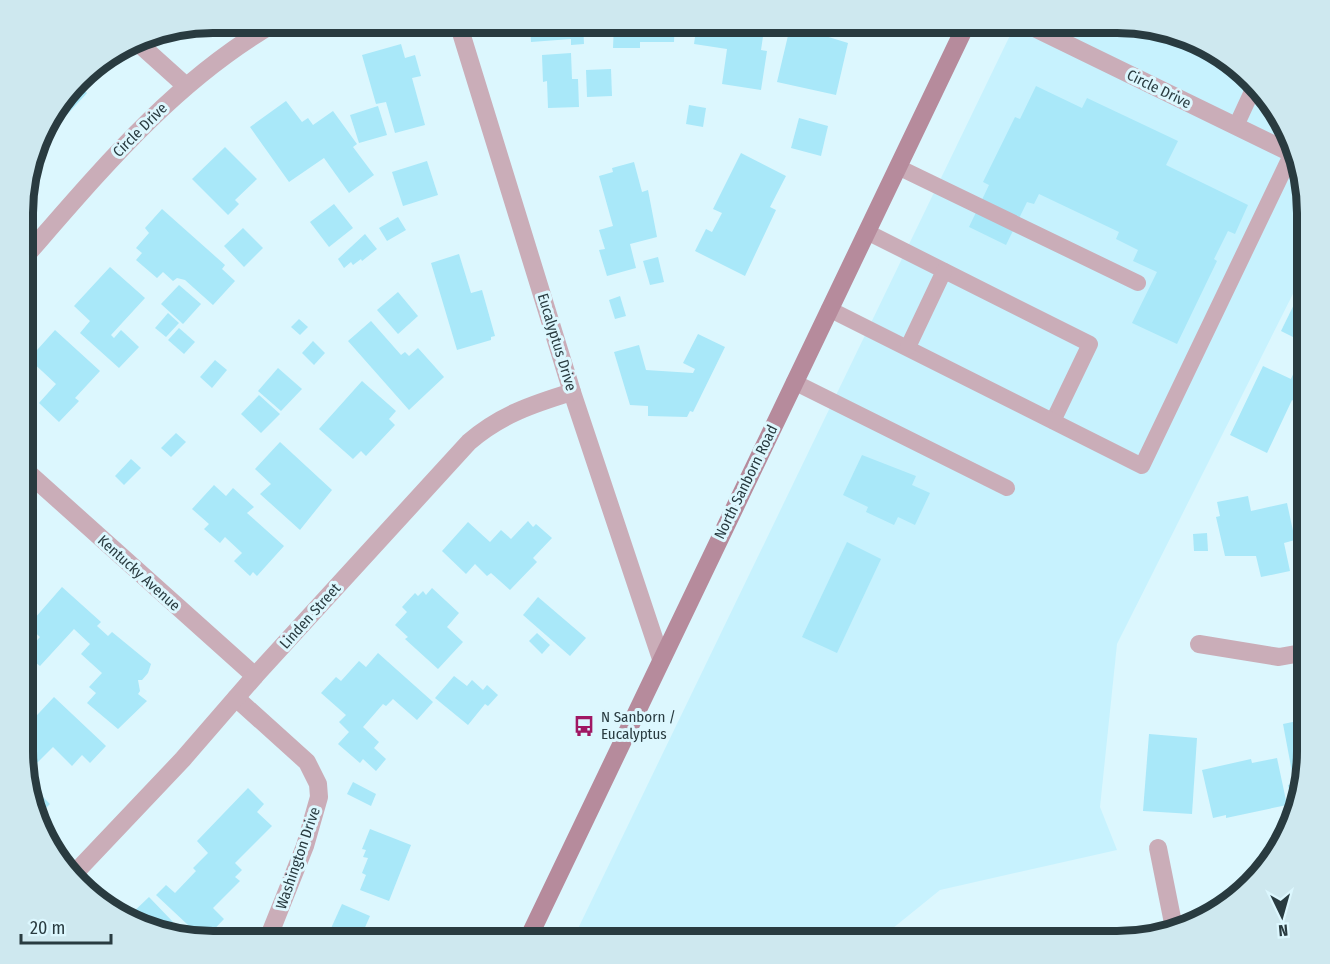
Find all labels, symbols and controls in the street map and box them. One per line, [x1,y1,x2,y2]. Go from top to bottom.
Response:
street label: Circle Drive [1124,66,1194,112]
street label: Circle Drive [109,99,171,161]
street label: Eucalyptus Drive [534,291,580,393]
street label: North Sanborn Road [711,422,781,542]
street label: Kentucky Avenue [94,531,184,615]
street label: Linden Street [276,579,344,653]
place label: N Sanborn / Eucalyptus [601,708,676,743]
bus stop icon: N Sanborn / Eucalyptus [572,714,596,738]
street label: Washington Drive [272,805,324,911]
north arrow [1252,886,1312,946]
scale bar [21,907,111,945]
text: 20 m [30,917,65,939]
text: N [1278,921,1289,940]

